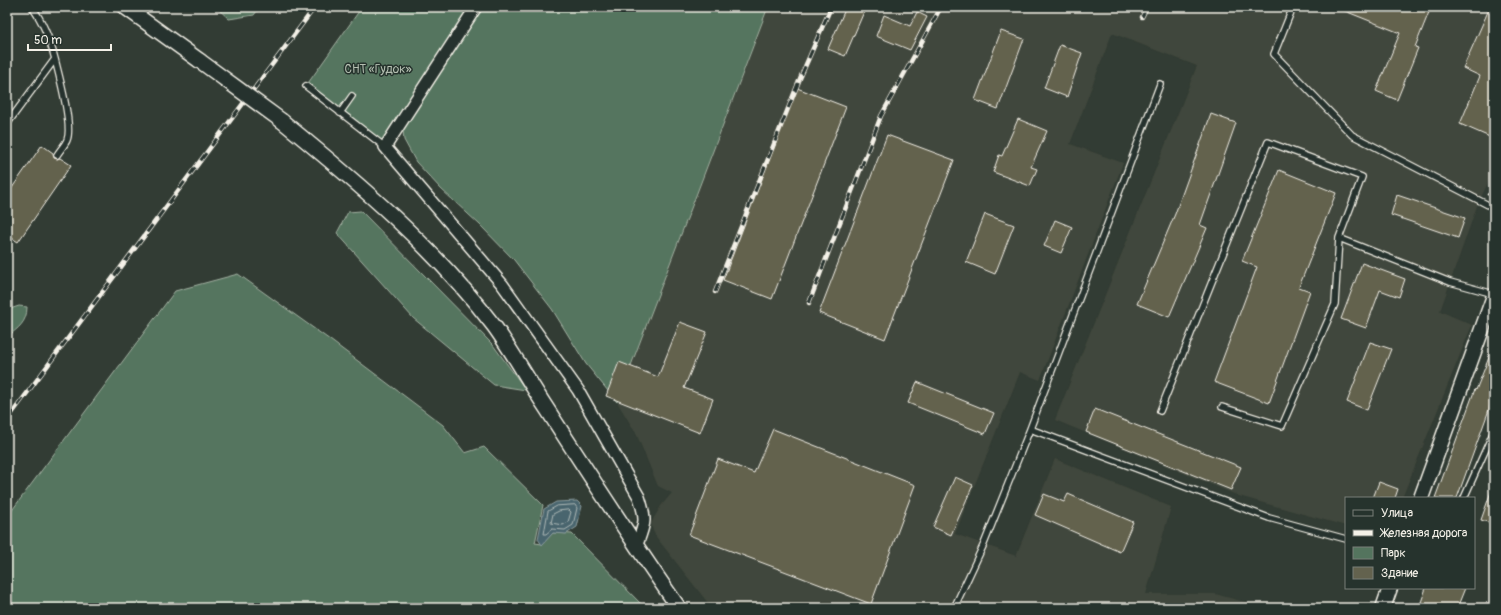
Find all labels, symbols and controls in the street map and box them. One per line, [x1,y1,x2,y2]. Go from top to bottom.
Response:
scale bar [28,26,111,52]
text: 50 m [34,33,62,48]
park label: СНТ «Гудок» [344,62,412,77]
legend [1345,497,1475,589]
text: Улица [1381,506,1413,521]
text: Железная дорога [1379,526,1468,541]
text: Парк [1381,546,1406,561]
text: Здание [1381,566,1418,581]

